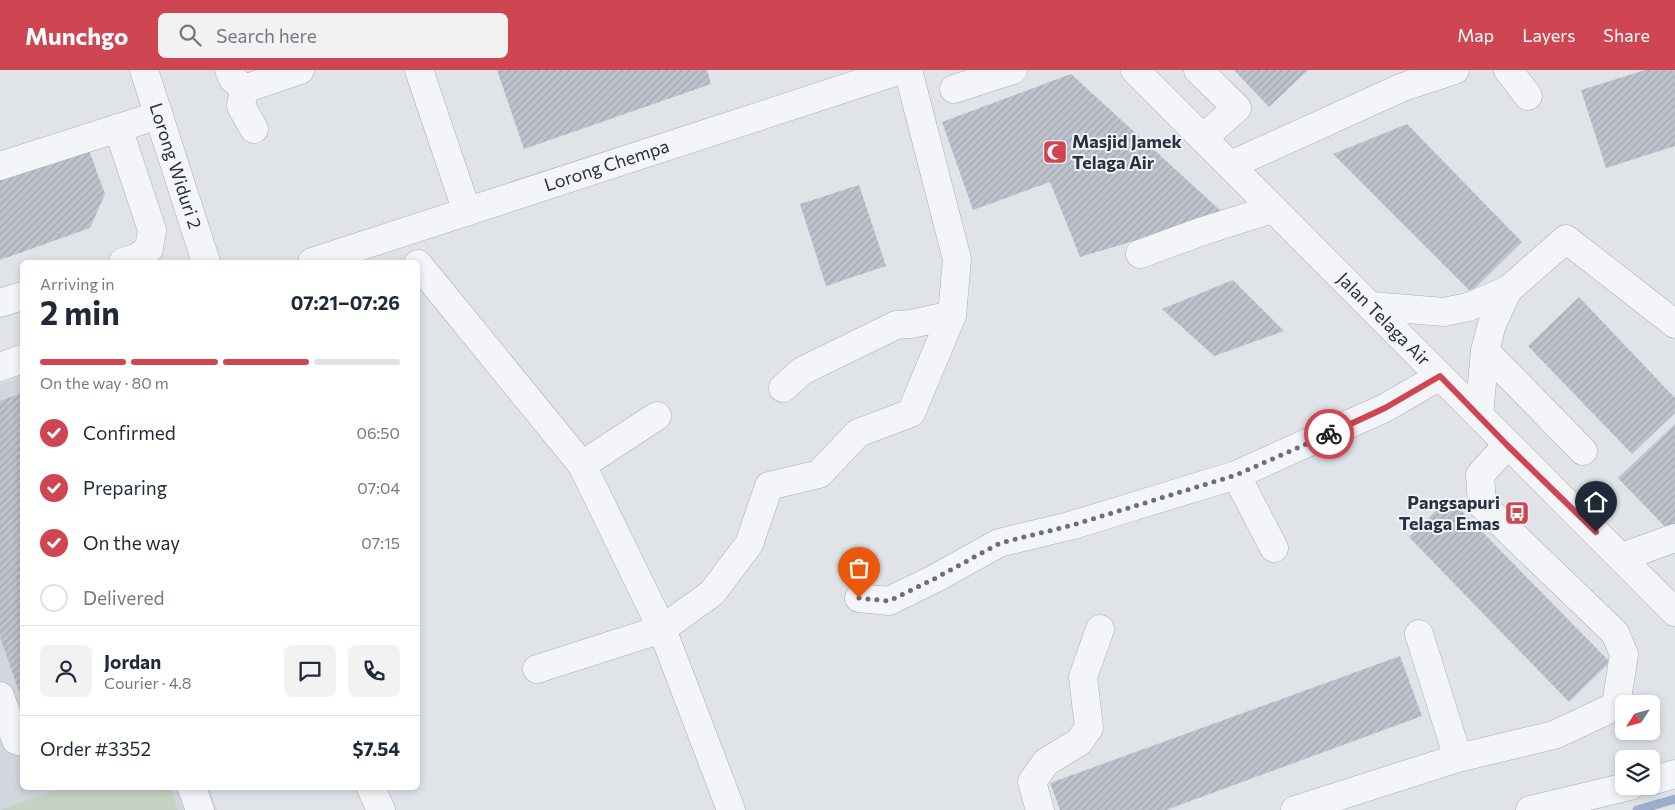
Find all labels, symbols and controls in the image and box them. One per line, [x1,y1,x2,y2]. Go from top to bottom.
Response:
search box [158,13,508,58]
text: Munchgo [25,21,128,50]
icon: search [176,21,204,49]
text: Search here [216,24,317,47]
text: Map [1457,24,1494,46]
text: Layers [1522,24,1575,46]
text: Share [1603,24,1650,46]
street label: Lorong Widuri 2 [145,100,207,232]
place label: Masjid Jamek Telaga Air [1072,130,1182,173]
street label: Lorong Chempa [541,134,672,196]
mosque icon: Masjid Jamek Telaga Air [1042,139,1068,165]
street label: Jalan Telaga Air [1333,267,1435,370]
text: Arriving in [40,274,114,293]
text: 07:21–07:26 [291,291,400,314]
text: 2 min [40,292,120,332]
text: On the way · 80 m [40,373,169,392]
courier [1304,409,1354,459]
icon: check [40,419,68,447]
icon: bike [1315,420,1343,448]
text: Confirmed [83,421,176,444]
text: 06:50 [356,423,400,442]
icon: check [40,474,68,502]
text: Preparing [83,476,167,499]
text: 07:04 [357,478,400,497]
pin [1575,481,1617,532]
icon: home [1582,488,1610,516]
place label: Pangsapuri Telaga Emas [1399,491,1500,534]
bus stop icon: Pangsapuri Telaga Emas [1504,500,1530,526]
icon: check [40,529,68,557]
text: On the way [83,531,180,554]
text: 07:15 [361,533,400,552]
pin [838,547,880,598]
icon: bag [845,554,873,582]
text: Delivered [83,586,164,609]
button: person [40,645,92,697]
button: chat [284,645,336,697]
button: phone [348,645,400,697]
text: Jordan [104,650,161,673]
text: Courier · 4.8 [104,673,191,692]
north arrow [1615,695,1660,740]
map controls [1615,695,1660,795]
text: Order #3352 [40,737,151,760]
text: $7.54 [352,737,400,760]
button: layers [1615,750,1660,795]

